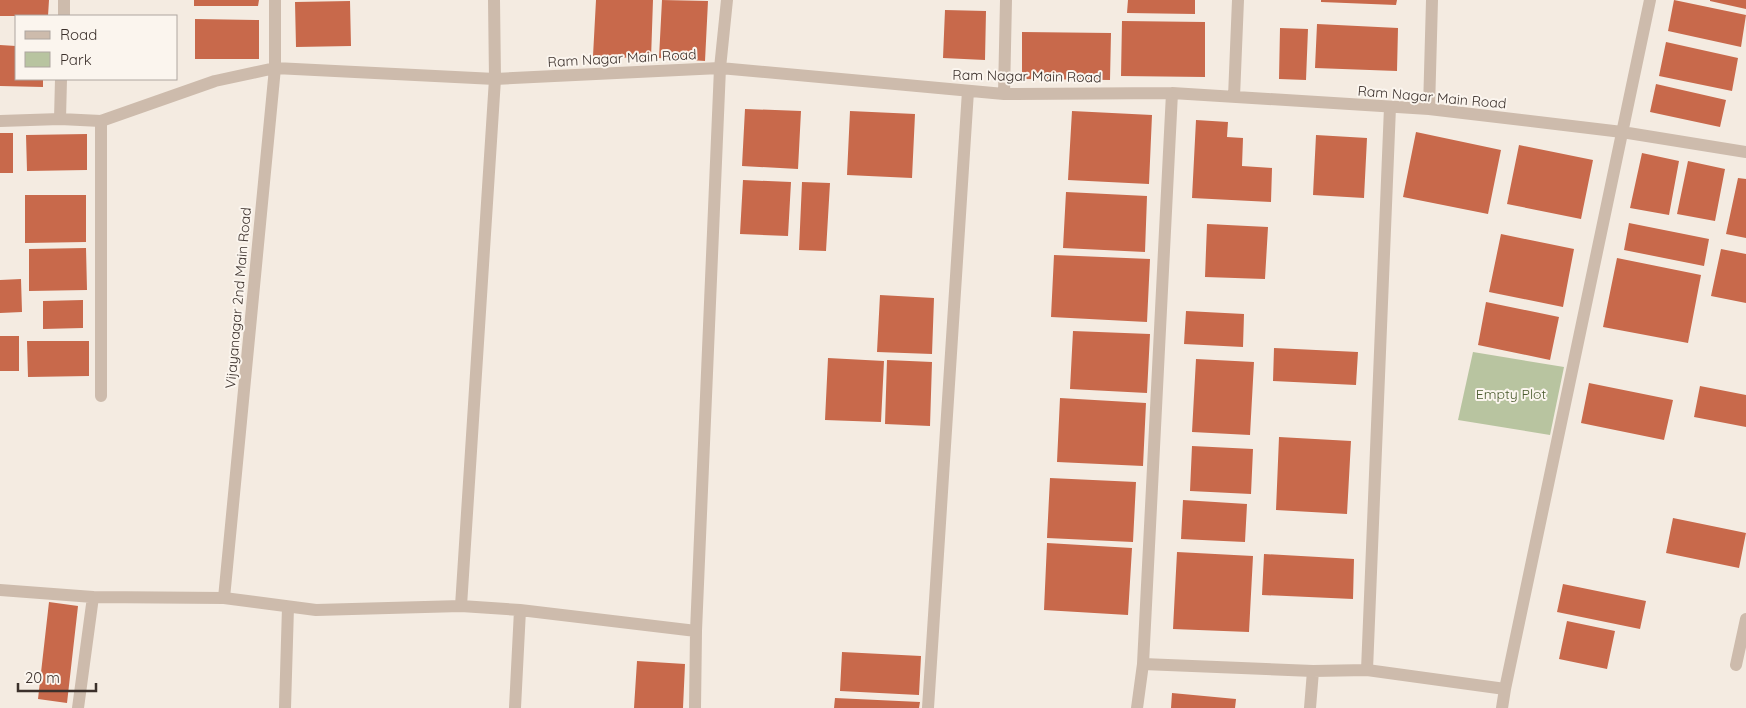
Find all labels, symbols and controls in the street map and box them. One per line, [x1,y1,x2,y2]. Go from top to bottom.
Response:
legend [15,15,178,80]
text: Road [60,25,97,44]
street label: Ram Nagar Main Road [547,45,697,71]
text: Park [60,50,92,69]
street label: Ram Nagar Main Road [952,66,1102,86]
street label: Ram Nagar Main Road [1357,82,1507,112]
street label: Vijayanagar 2nd Main Road [221,207,255,389]
park label: Empty Plot [1476,385,1546,403]
scale bar [18,660,95,692]
text: 20 m [25,668,60,687]

